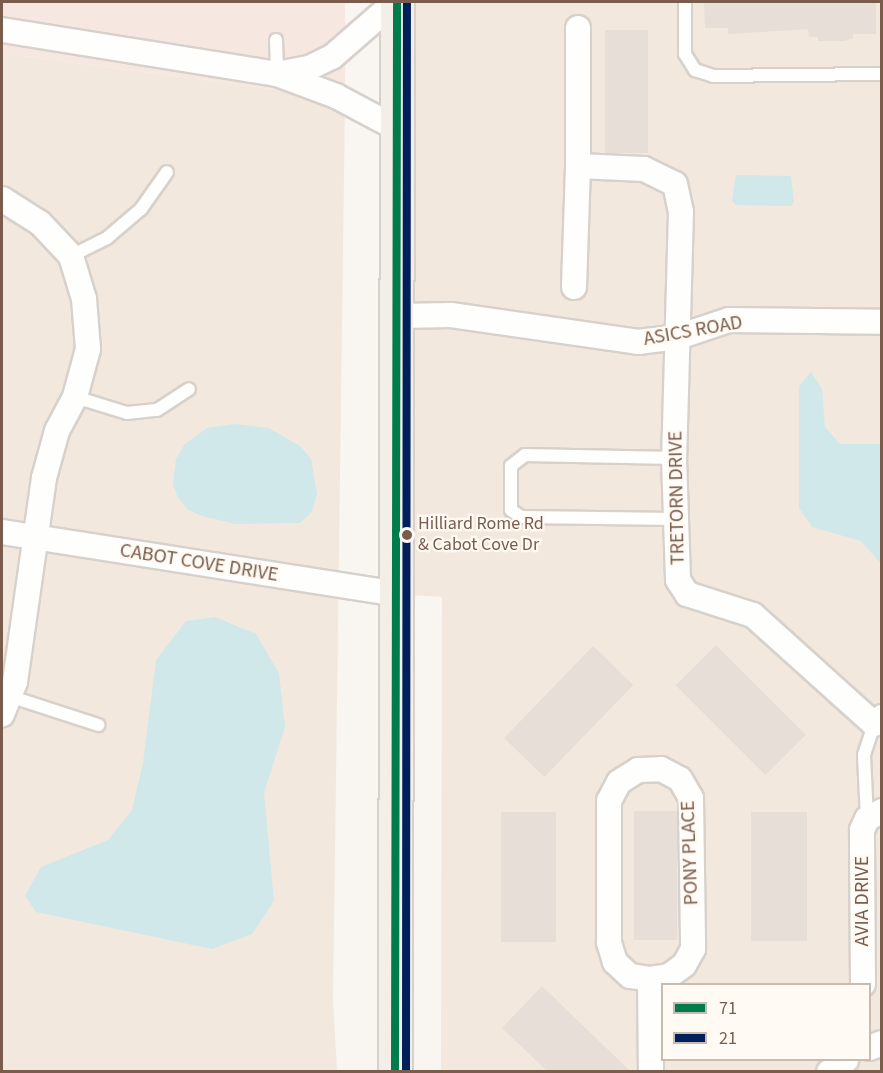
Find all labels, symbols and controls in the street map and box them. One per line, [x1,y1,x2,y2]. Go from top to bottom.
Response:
street label: ASICS ROAD [642,310,744,352]
street label: TRETORN DRIVE [664,431,690,565]
place label: Hilliard Rome Rd & Cabot Cove Dr [418,514,544,556]
marker: Hilliard Rome Rd & Cabot Cove Dr [401,529,413,541]
street label: CABOT COVE DRIVE [118,539,280,587]
street label: PONY PLACE [676,800,704,906]
street label: AVIA DRIVE [850,856,874,946]
legend [661,983,871,1061]
text: 71 [719,996,737,1021]
text: 21 [719,1026,737,1051]

